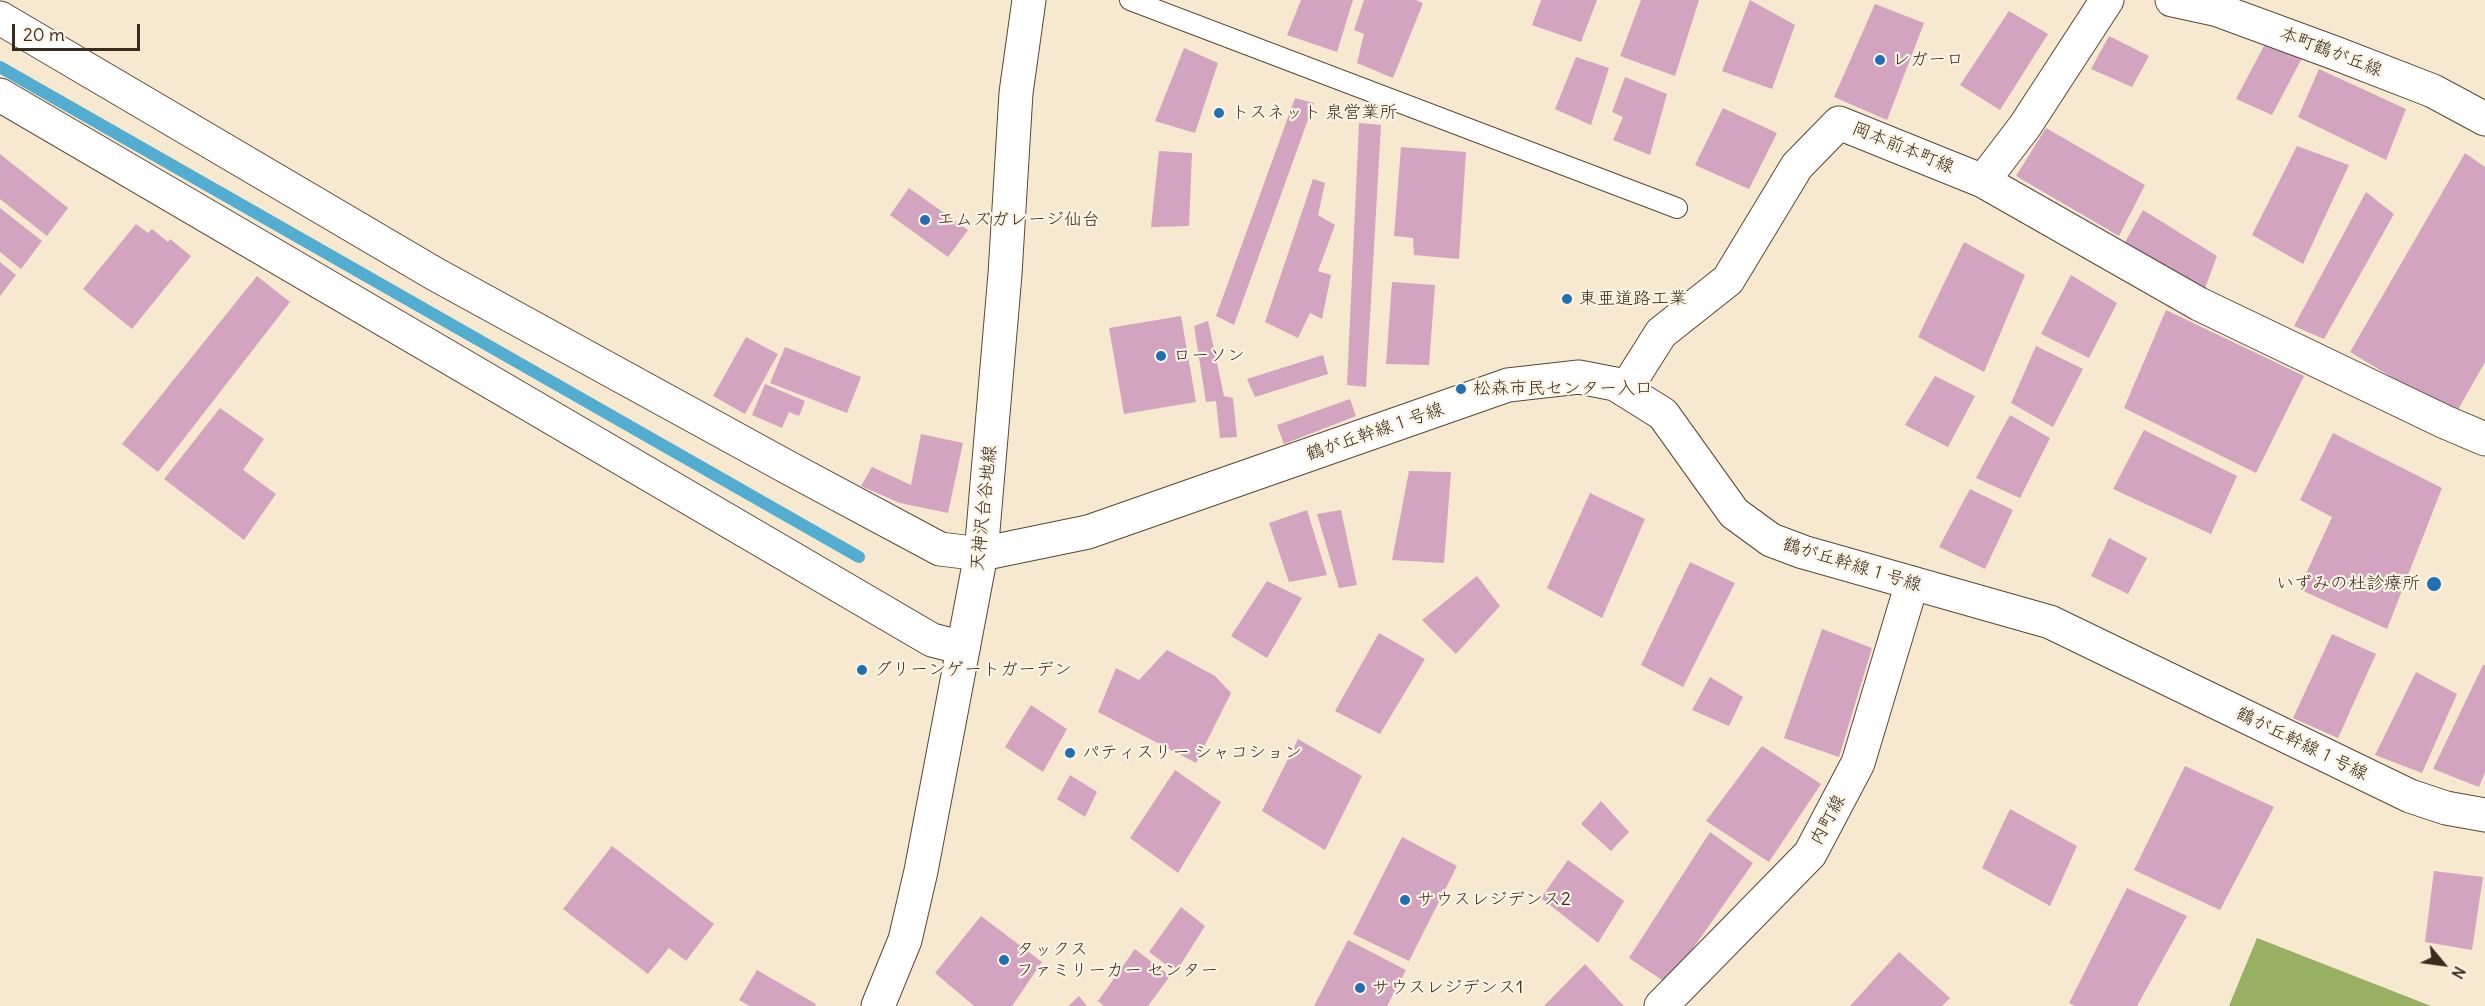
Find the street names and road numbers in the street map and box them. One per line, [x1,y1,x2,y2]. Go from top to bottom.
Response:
street label: 本町鶴が丘線 [2277,23,2385,81]
street label: 岡本前本町線 [1849,118,1957,178]
street label: 鶴が丘幹線１号線 [1303,398,1447,466]
street label: 天神沢台谷地線 [967,444,1001,572]
street label: 鶴が丘幹線１号線 [1780,534,1924,596]
street label: 鶴が丘幹線１号線 [2233,703,2371,785]
street label: 内町線 [1806,791,1850,849]

